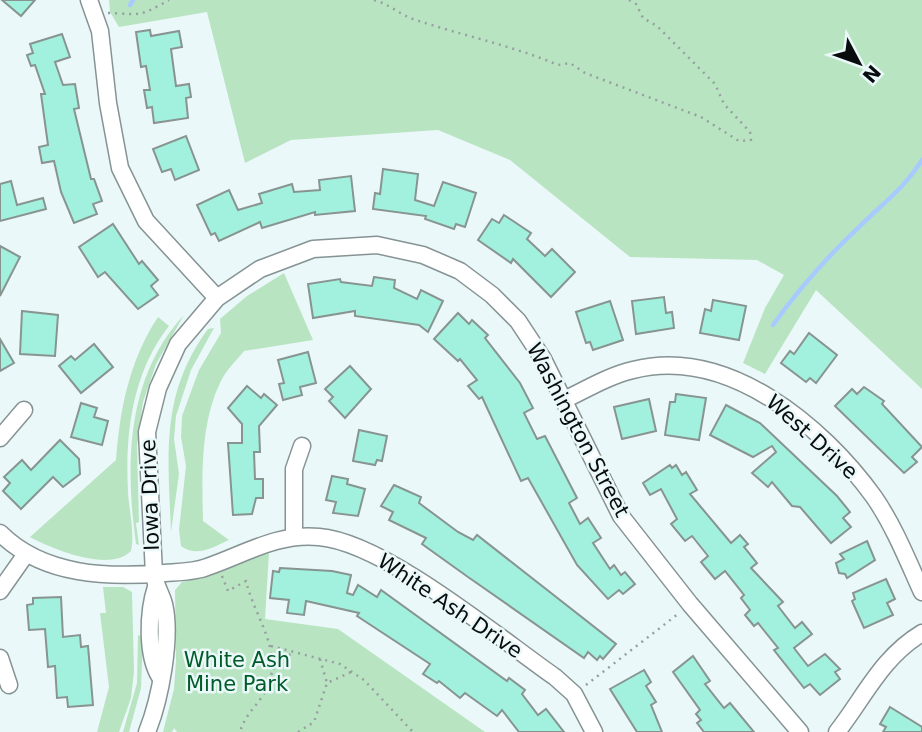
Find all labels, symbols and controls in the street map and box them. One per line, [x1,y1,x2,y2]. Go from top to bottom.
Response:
north arrow [824,28,894,98]
text: N [858,61,885,87]
street label: Washington Street [522,339,634,521]
street label: West Drive [762,390,862,484]
street label: Iowa Drive [136,439,164,551]
street label: White Ash Drive [373,549,527,663]
park label: White Ash Mine Park [184,648,290,696]

